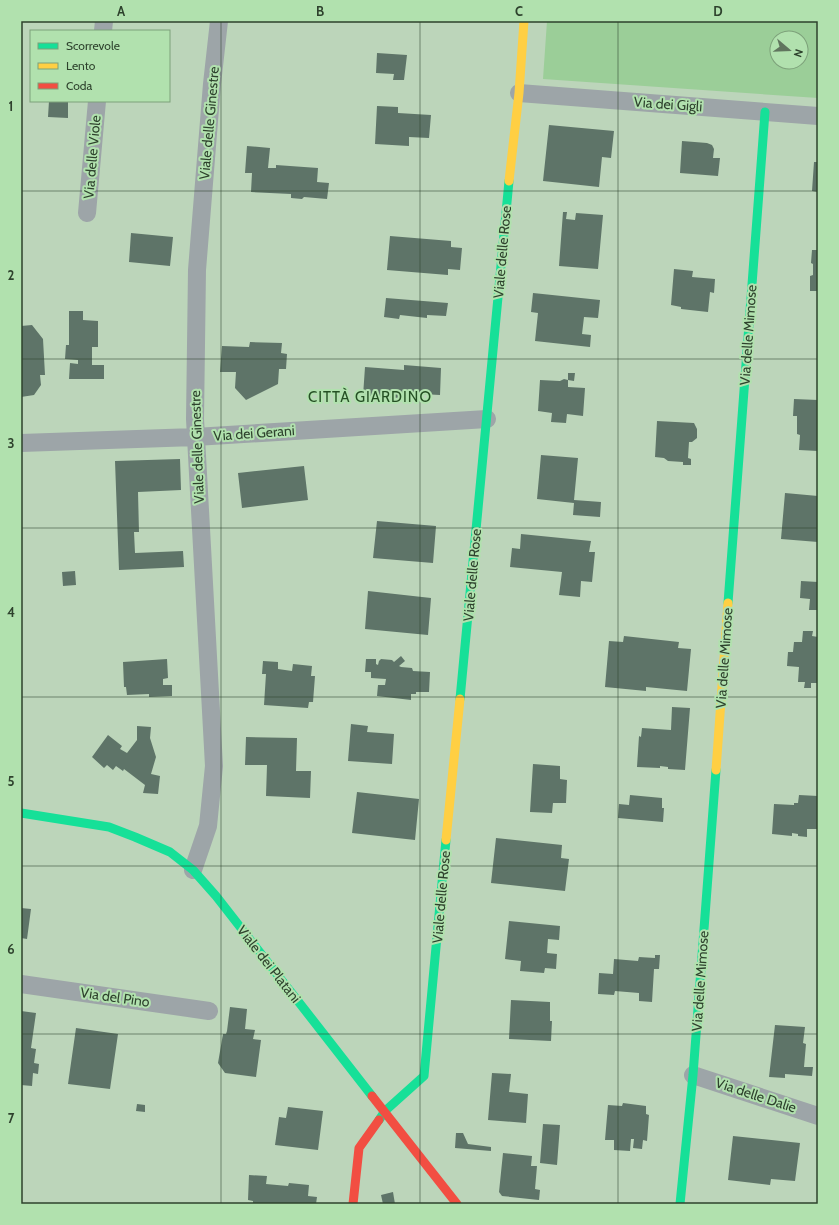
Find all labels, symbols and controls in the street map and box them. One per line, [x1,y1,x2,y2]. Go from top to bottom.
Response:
text: A [117,3,126,19]
text: B [316,3,324,19]
text: C [515,3,523,19]
text: D [713,3,723,19]
legend [30,30,170,102]
north arrow [769,30,809,70]
text: Scorrevole [66,38,120,53]
text: N [791,47,806,59]
text: Lento [66,58,96,73]
street label: Viale delle Ginestre [195,66,223,180]
text: Coda [66,78,92,93]
street label: Via dei Gigli [633,93,703,115]
text: 1 [9,98,13,114]
street label: Via delle Viole [79,114,105,200]
street label: Viale delle Rose [489,205,515,299]
text: 2 [8,267,15,283]
street label: Via delle Mimose [736,284,760,386]
district label: CITTÀ GIARDINO [308,387,432,406]
street label: Viale delle Ginestre [186,390,208,504]
street label: Via dei Gerani [213,421,295,445]
text: 3 [7,435,15,451]
street label: Viale delle Rose [459,528,485,622]
text: 4 [7,604,15,620]
street label: Via delle Mimose [712,607,736,709]
text: 5 [8,773,15,789]
street label: Viale delle Rose [428,850,454,944]
street label: Viale dei Platani [233,922,305,1006]
street label: Via delle Mimose [688,930,712,1032]
text: 6 [7,941,15,957]
street label: Via del Pino [79,983,151,1011]
street label: Via delle Dalie [713,1073,799,1117]
text: 7 [8,1110,15,1126]

